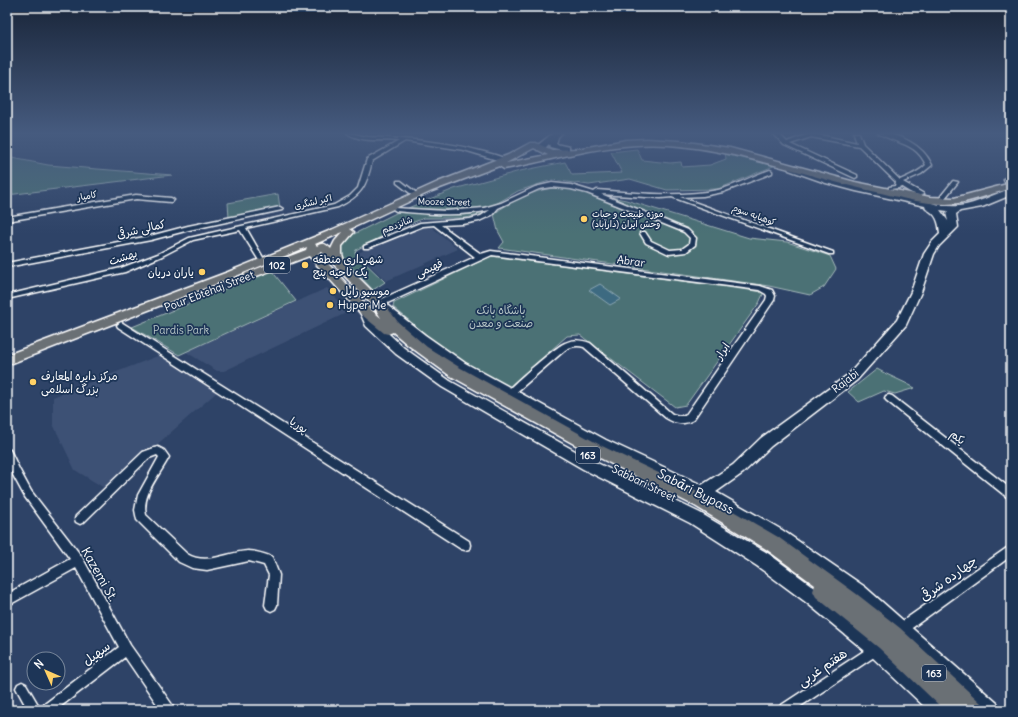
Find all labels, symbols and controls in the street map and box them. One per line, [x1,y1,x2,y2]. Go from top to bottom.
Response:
street label: کامیار [75,188,98,204]
street label: اکبر لشگری [293,192,333,212]
street label: Mooze Street [418,196,470,207]
street label: کوهپایه سوم [730,202,778,229]
place label: موزه طبیعت و حیات وحش ایران (دارآباد) [592,208,664,230]
street label: شانزدهم [380,213,415,238]
marker: موزه طبیعت و حیات وحش ایران (دارآباد) [579,214,589,224]
street label: کمالی شرقی [115,217,167,242]
street label: بهشت [107,246,139,269]
place label: شهرداری منطقه یک ناحیه پنج [313,252,383,280]
street label: Abrar [616,252,646,270]
street label: فهیمی [413,256,445,281]
road number: 102 [264,257,290,273]
marker: شهرداری منطقه یک ناحیه پنج [300,260,310,270]
place label: یاران دریان [148,265,194,279]
street label: Pour Ebtehaj Street [162,267,256,315]
marker: یاران دریان [197,267,207,277]
place label: موسیو راپل [341,284,390,299]
marker: موسیو راپل [328,286,338,296]
place label: Hyper Me [338,298,386,312]
marker: Hyper Me [325,300,335,310]
park label: باشگاه بانک صنعت و معدن [469,303,533,330]
park label: Pardis Park [153,323,210,337]
street label: ابرار [711,340,734,364]
street label: Rajabi [829,366,861,396]
place label: مرکز دایره المعارف بزرگ اسلامی [41,369,118,397]
marker: مرکز دایره المعارف بزرگ اسلامی [28,377,38,387]
street label: پوریا [287,414,311,437]
street label: یکم [946,427,968,449]
road number: 163 [576,447,600,463]
street label: Sabbari Street [610,461,679,505]
street label: Sabāri Bypass [655,465,737,518]
street label: Kazemi St. [77,544,122,604]
street label: چهارده شرقی [916,552,980,605]
street label: سهیل [79,637,114,669]
street label: هفتم غربی [794,645,852,692]
north arrow [26,651,66,691]
text: N [31,656,47,672]
road number: 163 [922,665,946,681]

